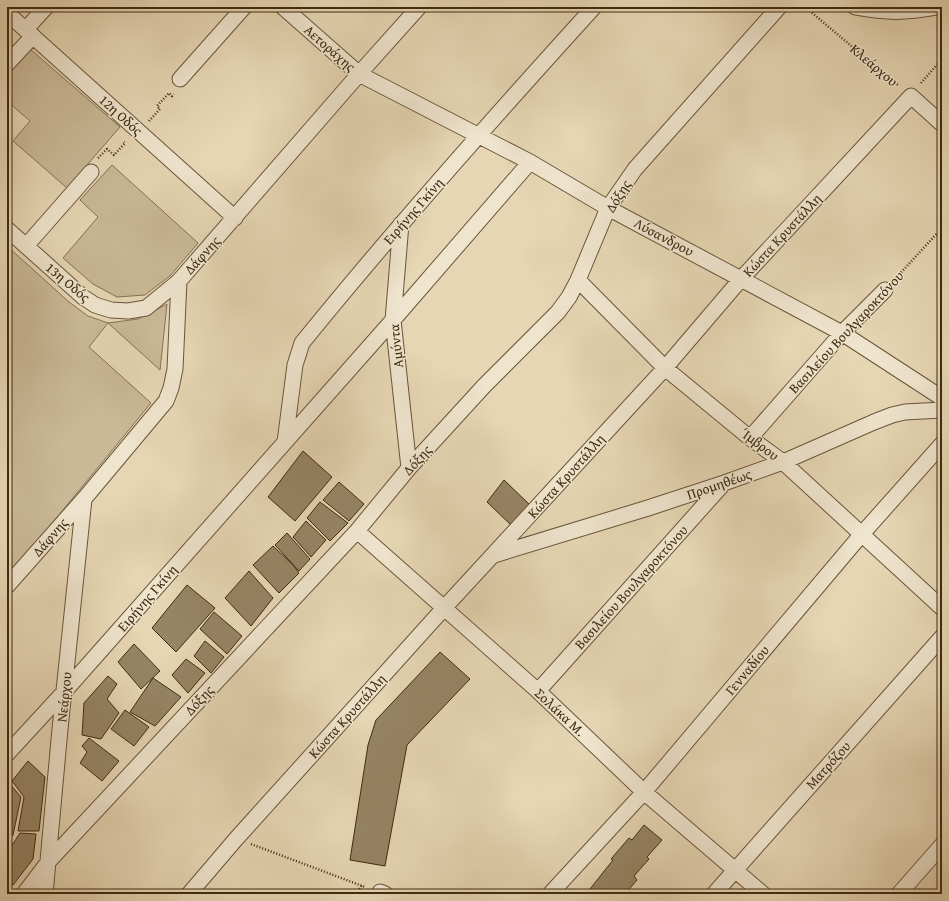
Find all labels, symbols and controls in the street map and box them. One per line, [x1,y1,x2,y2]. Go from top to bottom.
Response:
street label: Αετοράχης [300,20,360,76]
street label: Κλεάρχου [846,39,902,91]
street label: 12η Οδός [95,90,147,140]
street label: Ειρήνης Γκίνη [378,173,448,249]
street label: Δόξης [600,176,636,216]
street label: Κώστα Κρυστάλλη [738,189,826,281]
street label: Λύσανδρου [631,213,697,261]
street label: Δάφνης [179,231,225,279]
street label: 13η Οδός [41,257,95,307]
street label: Βασιλείου Βουλγαροκτόνου [784,266,908,398]
street label: Αμύντα [384,323,408,369]
street label: Ίμβρου [737,423,783,465]
street label: Κώστα Κρυστάλλη [523,429,609,523]
street label: Δόξης [398,440,436,480]
street label: Προμηθέως [684,464,754,504]
street label: Δάφνης [28,513,73,561]
street label: Βασιλείου Βουλγαροκτόνου [570,520,692,654]
street label: Ειρήνης Γκίνη [112,560,182,636]
street label: Γενναδίου [720,641,774,699]
street label: Κώστα Κρυστάλλη [304,669,390,763]
street label: Νεάρχου [51,671,77,723]
street label: Δόξης [180,680,218,720]
street label: Σολάκα Μ. [530,683,590,741]
street label: Ματρόζου [801,737,855,793]

